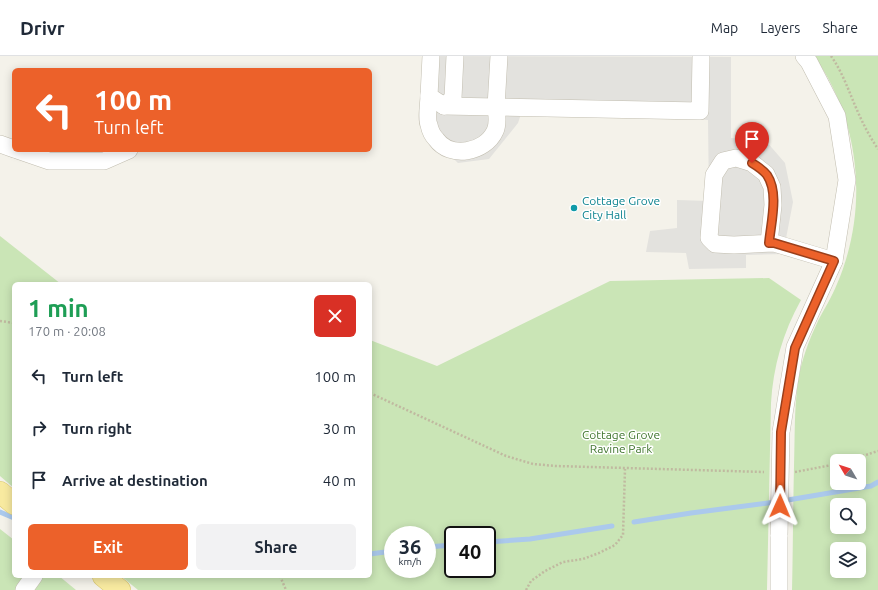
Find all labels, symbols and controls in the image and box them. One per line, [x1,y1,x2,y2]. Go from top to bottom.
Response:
text: Drivr [20,17,65,39]
text: Map [711,20,738,36]
text: Layers [760,20,800,36]
text: Share [822,20,858,36]
icon: left [28,84,80,136]
text: 100 m [94,84,172,115]
text: Turn left [94,117,164,137]
pin [735,122,769,163]
icon: arrive [741,128,763,150]
place label: Cottage Grove City Hall [582,194,660,221]
marker: Cottage Grove City Hall [569,203,579,213]
text: 1 min [28,295,89,322]
button: close [314,295,356,337]
text: 170 m · 20:08 [28,324,106,338]
icon: left [28,365,50,387]
text: Turn left [62,368,123,385]
text: 100 m [314,368,356,385]
icon: right [28,417,50,439]
text: Turn right [62,420,132,437]
text: 30 m [323,420,356,437]
park label: Cottage Grove Ravine Park [582,428,660,455]
north arrow [830,454,866,490]
map controls [830,454,866,578]
icon: arrive [28,469,50,491]
text: Arrive at destination [62,472,208,489]
text: 40 m [323,472,356,489]
position arrow [759,485,801,527]
button: search [830,498,866,534]
button: Exit [28,524,188,570]
button: Share [196,524,356,570]
speed limit sign: 40 [444,526,496,578]
text: 36 [399,535,421,558]
button: layers [830,542,866,578]
text: km/h [398,556,422,567]

